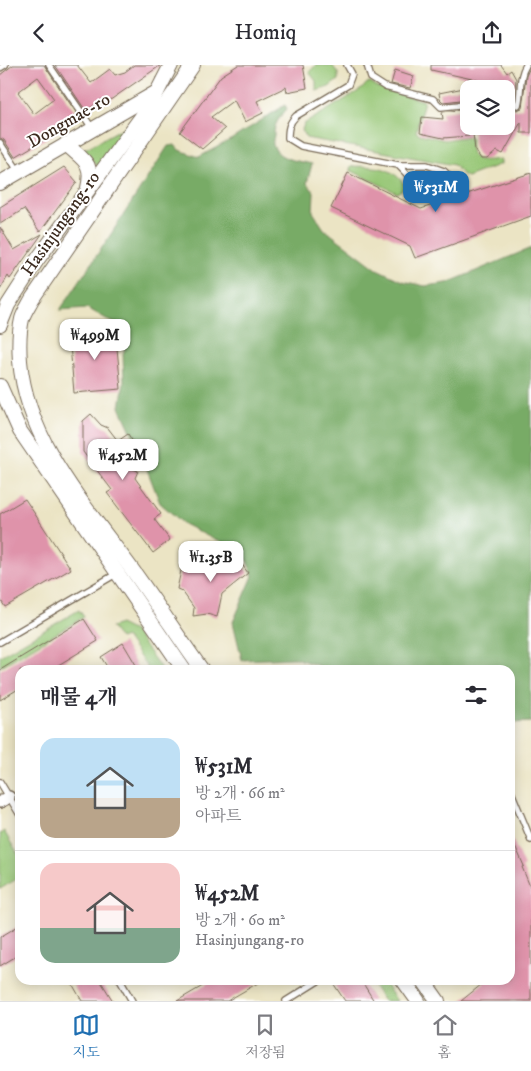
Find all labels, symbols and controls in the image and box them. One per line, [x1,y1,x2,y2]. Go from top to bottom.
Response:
icon: back [25,19,53,47]
text: Homiq [235,19,296,46]
icon: share [478,19,506,47]
map controls [460,80,515,135]
button: layers [460,80,515,135]
street label: Dongmae-ro [24,88,114,153]
street label: Hasinjungang-ro [17,167,105,281]
pin: ₩531M [401,171,471,213]
text: ₩531M [414,177,458,197]
pin: ₩499M [60,319,130,361]
text: ₩499M [70,325,120,345]
pin: ₩452M [88,439,158,481]
text: ₩452M [99,445,147,465]
pin: ₩1.35B [170,541,252,583]
text: ₩1.35B [189,547,233,567]
icon: filters [462,681,490,709]
text: 매물 4개 [40,685,117,711]
text: ₩531M [195,754,253,780]
icon: home [80,758,140,818]
text: 방 2개 · 66 m² [195,783,285,803]
text: 아파트 [195,806,241,826]
text: ₩452M [195,881,259,907]
icon: home [80,883,140,943]
text: 방 2개 · 60 m² [195,910,285,930]
text: Hasinjungang-ro [195,930,304,950]
tab: 지도 [72,1011,100,1062]
tab: 저장됨 [245,1011,286,1062]
tab: 홈 [431,1011,459,1062]

